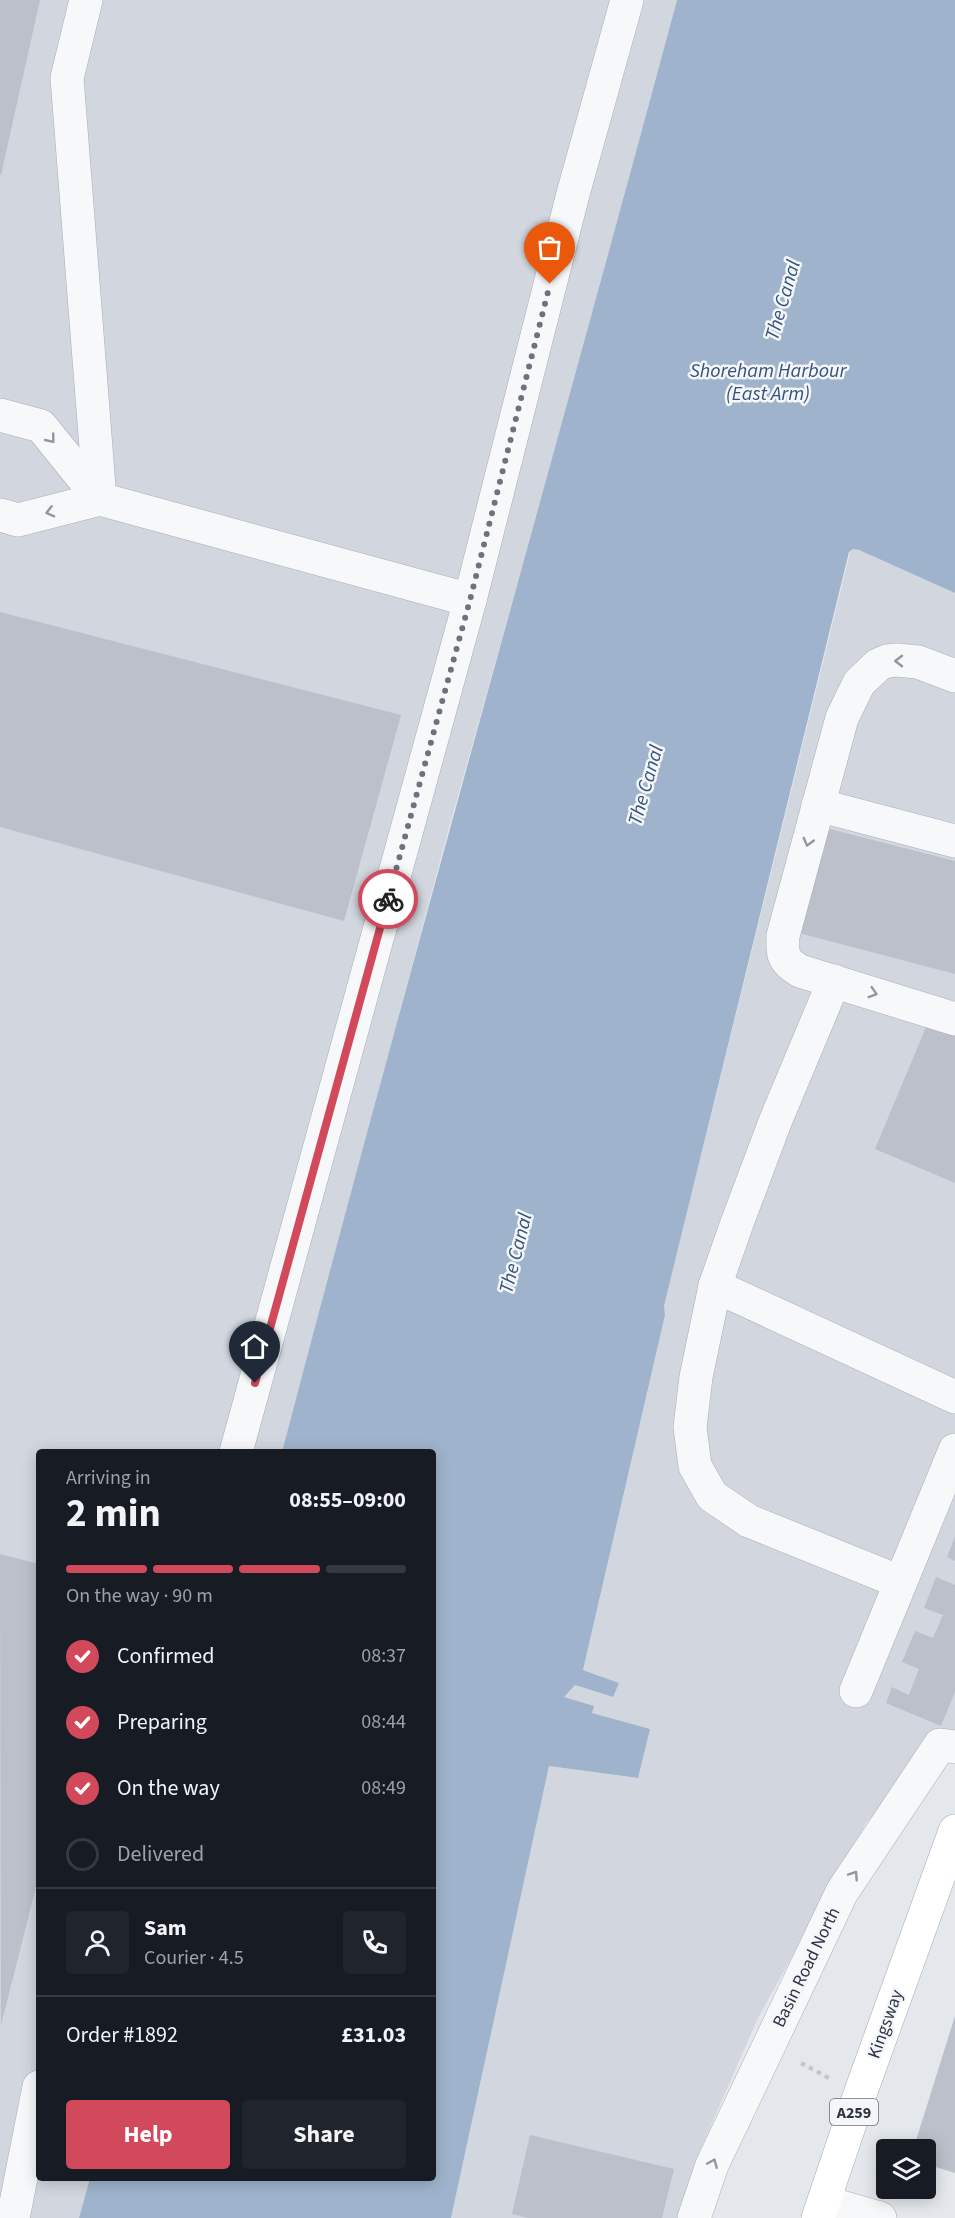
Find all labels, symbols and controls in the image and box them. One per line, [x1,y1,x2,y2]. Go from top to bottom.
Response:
pin [524,222,575,284]
icon: bag [533,231,566,264]
water label: The Canal [758,257,808,344]
water label: Shoreham Harbour (East Arm) [690,357,847,408]
one-way arrow [44,432,55,443]
one-way arrow [45,505,56,517]
one-way arrow [895,655,904,667]
water label: The Canal [621,742,671,829]
one-way arrow [803,837,815,847]
courier [358,869,418,929]
icon: bike [372,883,405,916]
one-way arrow [867,986,877,998]
water label: The Canal [492,1210,540,1296]
pin [229,1321,280,1383]
icon: home [238,1330,271,1363]
text: Arriving in [66,1464,151,1492]
text: 08:55–09:00 [289,1484,406,1516]
text: 2 min [66,1486,161,1542]
text: On the way · 90 m [66,1582,213,1610]
icon: check [66,1640,99,1673]
text: Confirmed [117,1640,214,1672]
text: 08:37 [361,1642,406,1670]
icon: check [66,1706,99,1739]
text: Preparing [117,1706,207,1738]
text: 08:44 [361,1708,406,1736]
icon: check [66,1772,99,1805]
text: On the way [117,1772,220,1804]
text: 08:49 [361,1774,406,1802]
text: Delivered [117,1838,204,1870]
one-way arrow [847,1870,858,1881]
street label: Basin Road North [767,1903,846,2031]
button: person [66,1911,129,1974]
button: phone [343,1911,406,1974]
text: Sam [144,1912,187,1944]
text: Courier · 4.5 [144,1944,244,1972]
street label: Kingsway [861,1986,910,2062]
text: Order #1892 [66,2019,178,2051]
text: £31.03 [341,2019,406,2051]
road number: A259 [830,2099,878,2125]
button: Help [66,2100,230,2169]
button: Share [242,2100,406,2169]
map controls [876,2139,936,2199]
button: layers [876,2139,936,2199]
one-way arrow [706,2158,718,2169]

